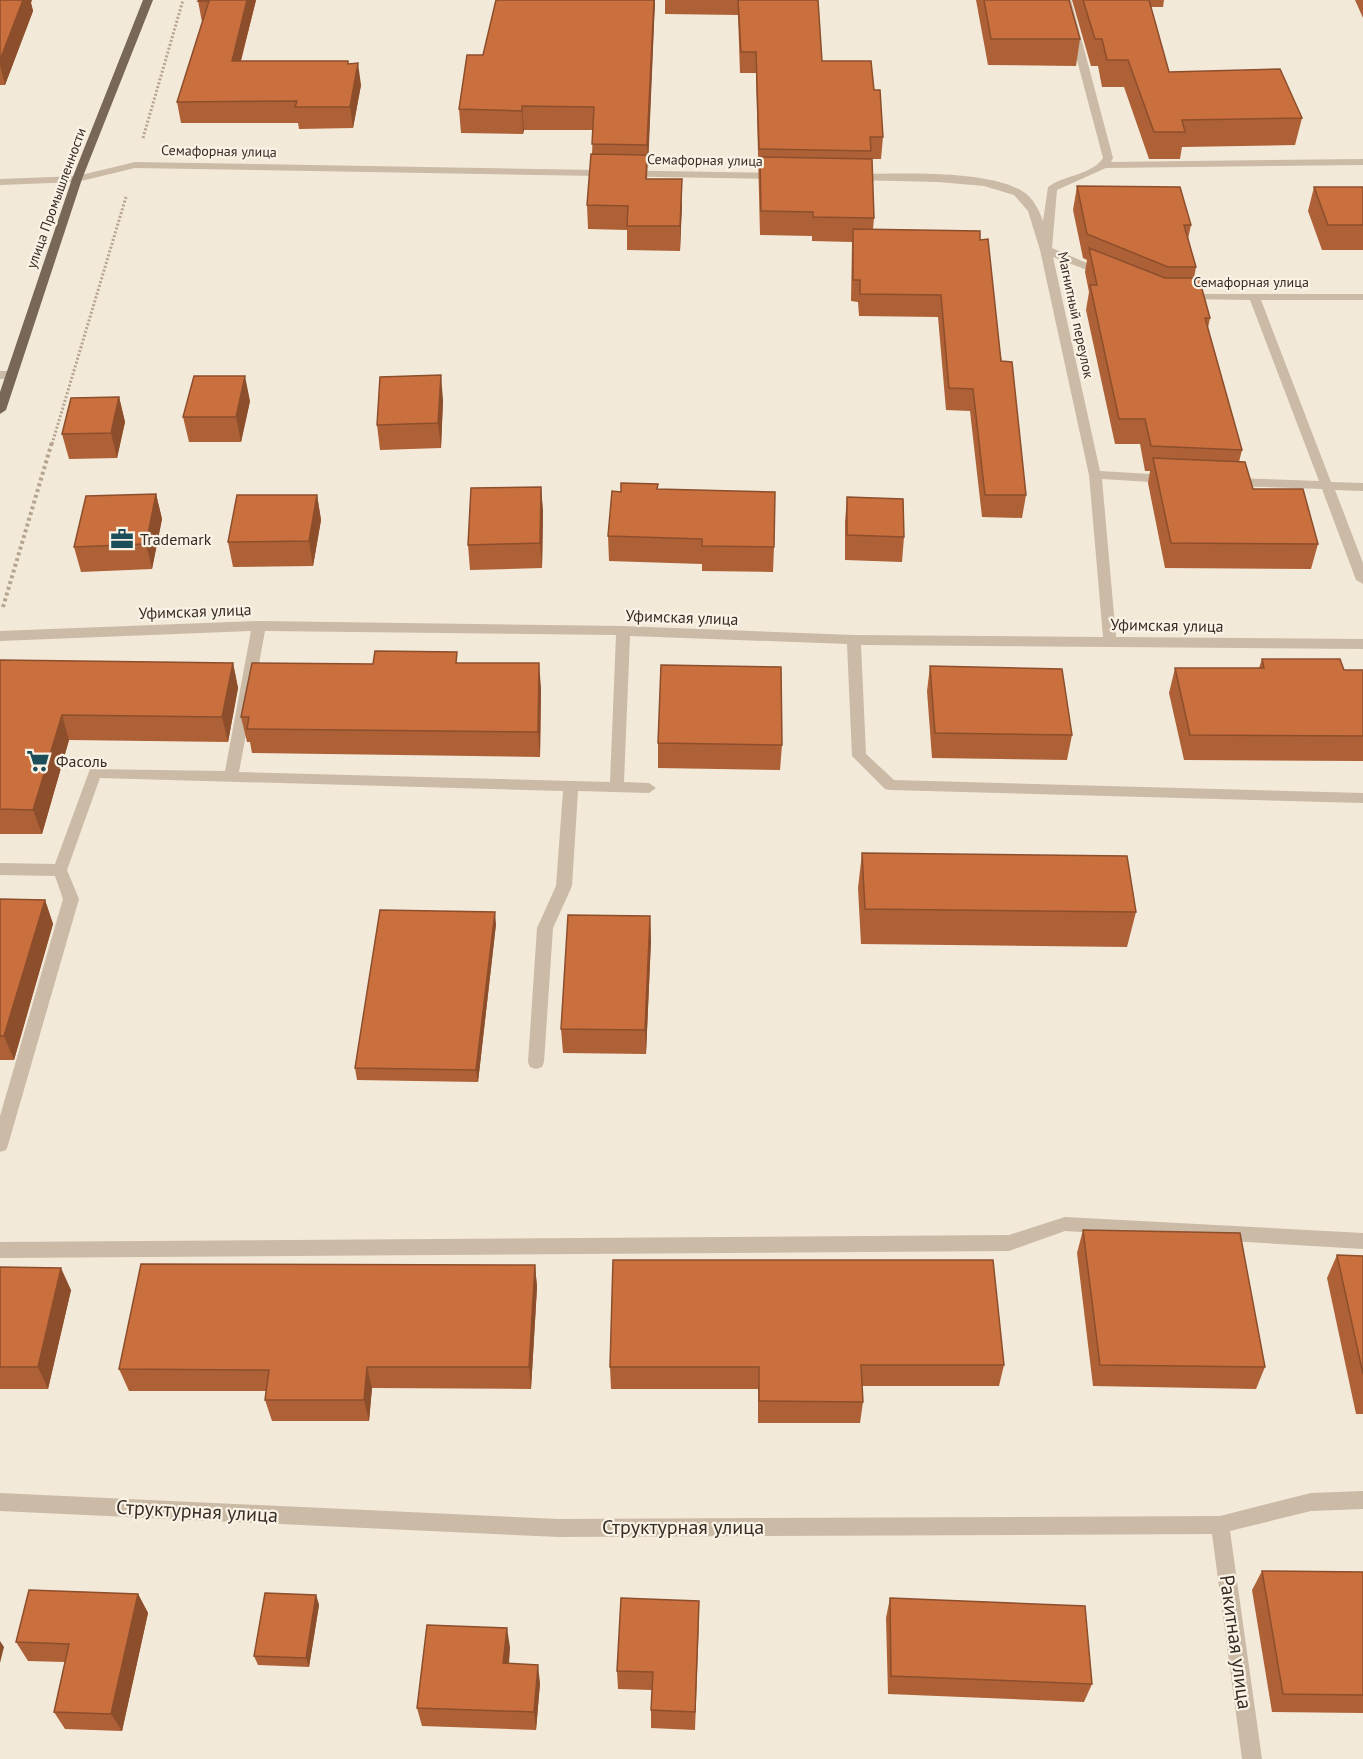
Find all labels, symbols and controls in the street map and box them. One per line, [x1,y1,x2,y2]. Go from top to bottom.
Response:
street label: улица Промышленности [22,125,90,271]
street label: Семафорная улица [161,141,277,161]
street label: Семафорная улица [647,150,763,170]
street label: Магнитный переулок [1054,250,1098,380]
street label: Семафорная улица [1193,273,1309,291]
office icon: Trademark [109,526,135,552]
place label: Trademark [140,529,212,549]
street label: Уфимская улица [138,599,252,623]
street label: Уфимская улица [625,605,739,629]
street label: Уфимская улица [1110,614,1224,636]
supermarket icon: Фасоль [25,748,51,774]
place label: Фасоль [56,751,107,771]
street label: Структурная улица [115,1494,279,1528]
street label: Структурная улица [602,1514,764,1540]
street label: Ракитная улица [1214,1573,1258,1711]

